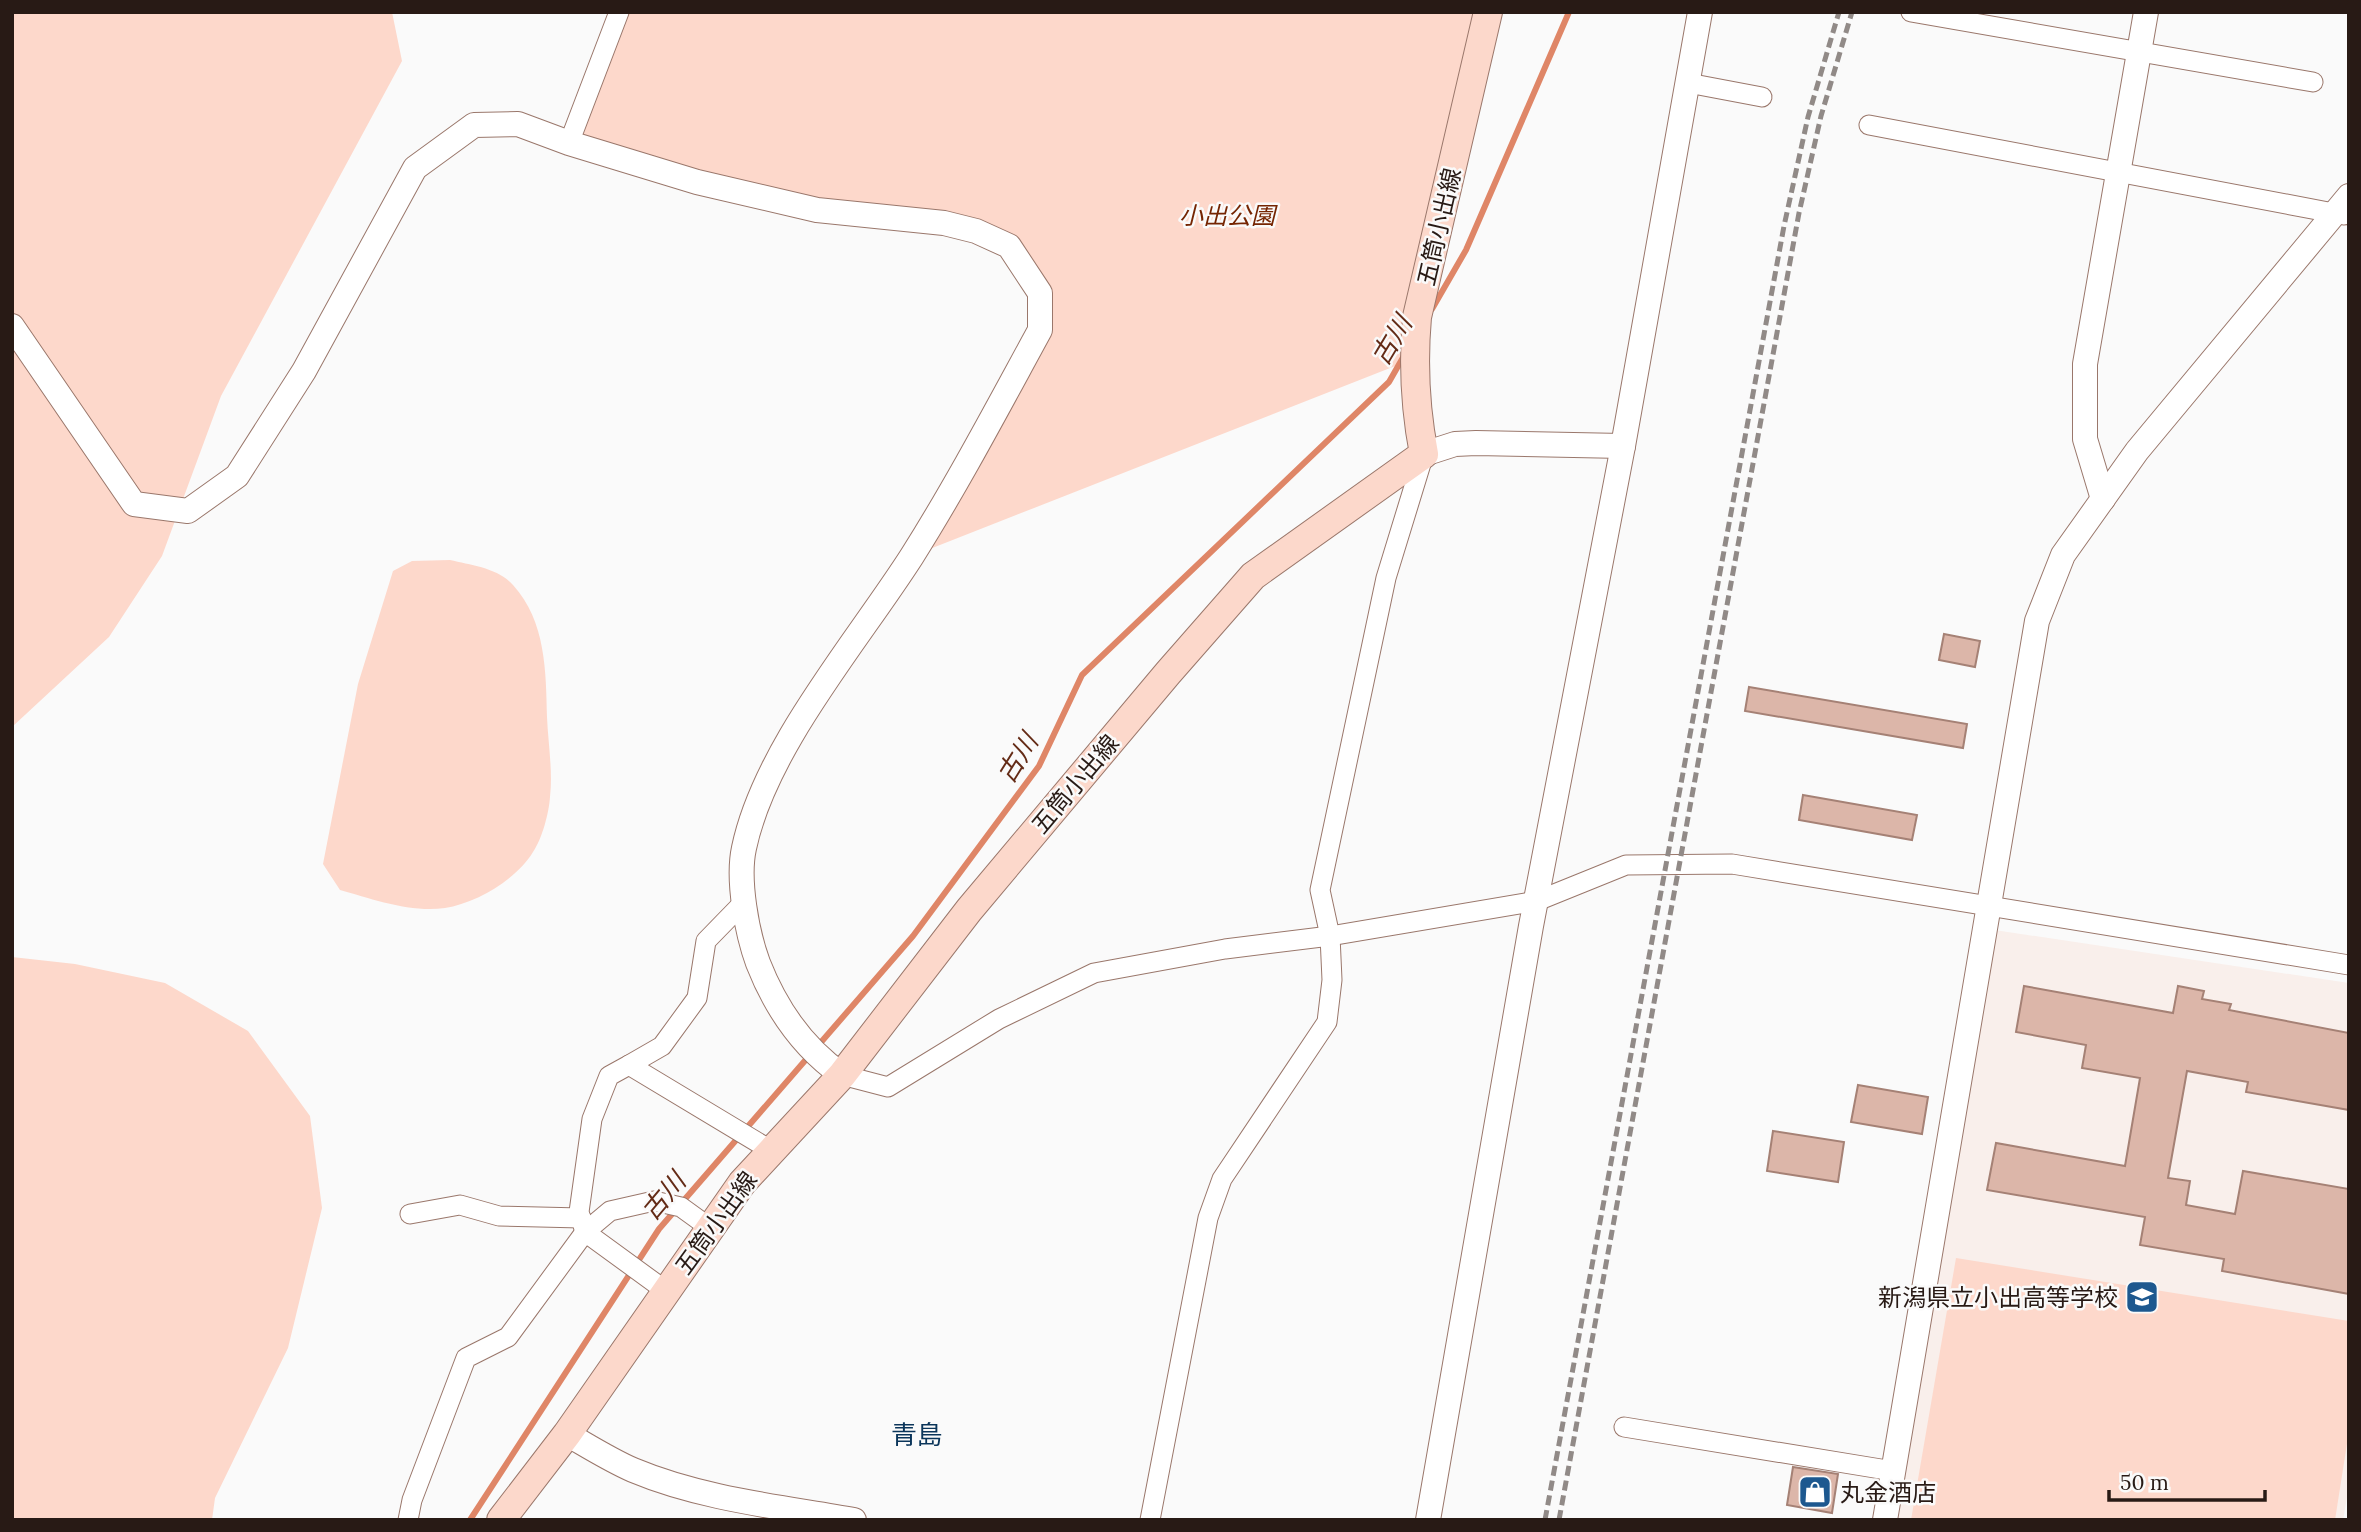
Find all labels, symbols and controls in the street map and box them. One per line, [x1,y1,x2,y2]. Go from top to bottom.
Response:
street label: 五筒小出線 [1410,165,1468,289]
park label: 小出公園 [1179,200,1278,231]
water label: 古川 [1363,307,1420,371]
water label: 古川 [989,725,1046,789]
street label: 五筒小出線 [1025,728,1125,840]
water label: 古川 [634,1163,694,1227]
street label: 五筒小出線 [668,1165,764,1281]
school or university icon: 新潟県立小出高等学校 [2123,1278,2161,1316]
place label: 新潟県立小出高等学校 [1878,1282,2118,1313]
district label: 青島 [891,1418,943,1451]
scale bar [2109,1458,2265,1502]
text: 50 m [2120,1469,2169,1496]
shop icon: 丸金酒店 [1796,1473,1834,1511]
place label: 丸金酒店 [1840,1477,1936,1508]

